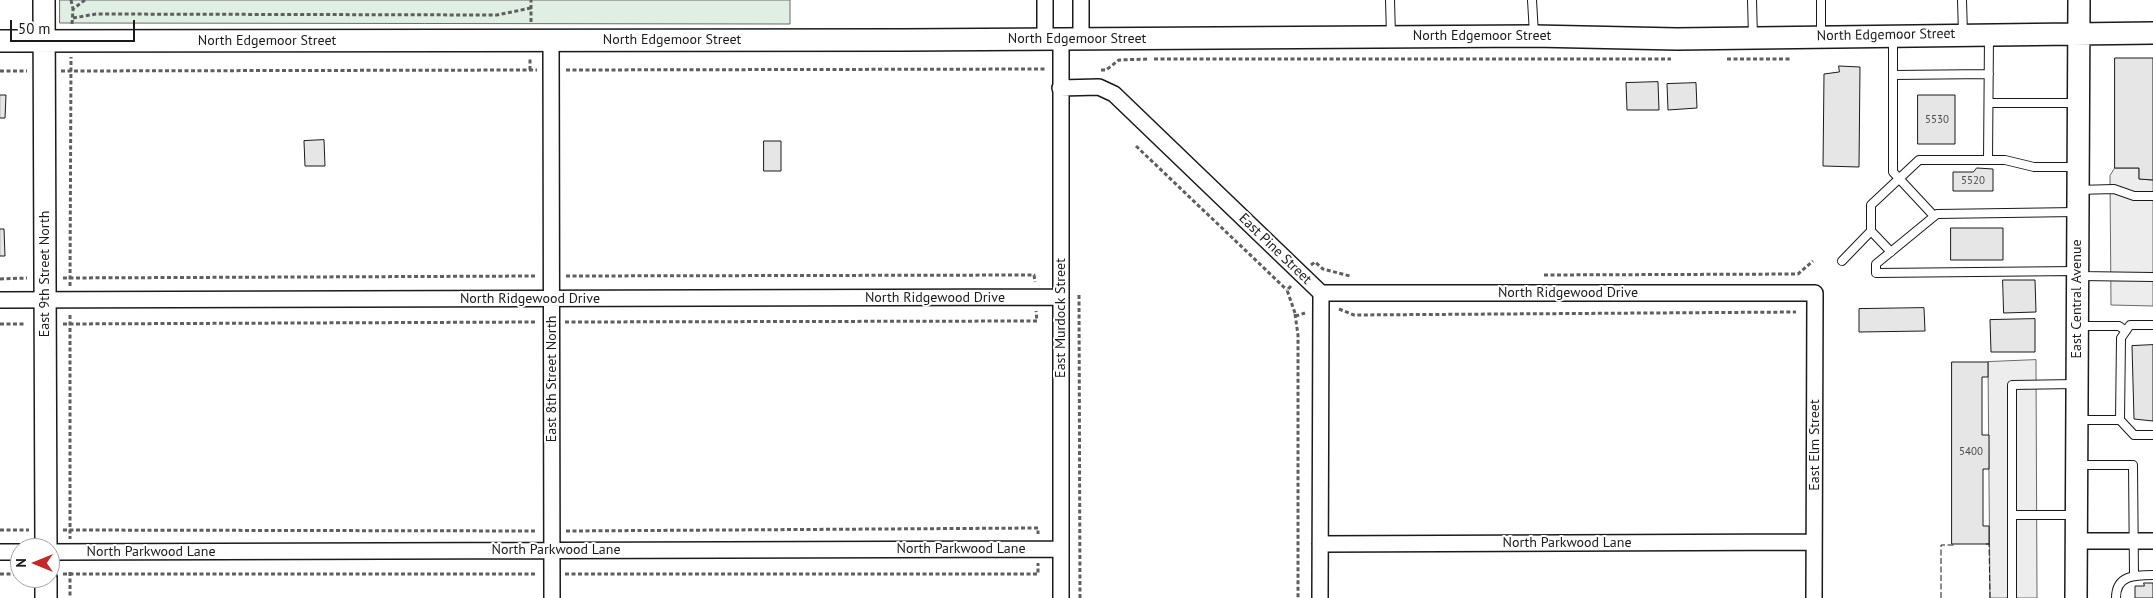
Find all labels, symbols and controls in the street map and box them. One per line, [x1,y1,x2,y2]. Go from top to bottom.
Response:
scale bar [12,10,138,42]
text: 50 m [18,19,51,38]
street label: North Edgemoor Street [1817,25,1955,45]
street label: North Edgemoor Street [1413,28,1551,44]
street label: North Edgemoor Street [1008,31,1146,47]
street label: North Edgemoor Street [603,32,741,48]
street label: North Edgemoor Street [198,33,336,49]
house number: 5530 [1925,113,1949,127]
house number: 5520 [1961,174,1985,188]
street label: East Pine Street [1235,210,1315,288]
street label: East 9th Street North [37,211,53,337]
street label: East Central Avenue [2069,239,2085,359]
street label: East Murdock Street [1053,258,1069,378]
street label: North Ridgewood Drive [1498,285,1638,301]
street label: North Ridgewood Drive [865,290,1005,306]
street label: North Ridgewood Drive [460,291,600,307]
street label: East 8th Street North [544,316,560,442]
street label: East Elm Street [1807,399,1823,491]
house number: 5400 [1959,445,1983,459]
street label: North Parkwood Lane [1502,535,1632,551]
north arrow [10,538,60,588]
street label: North Parkwood Lane [896,541,1026,557]
street label: North Parkwood Lane [491,542,621,558]
street label: North Parkwood Lane [86,544,216,560]
text: N [12,558,30,568]

